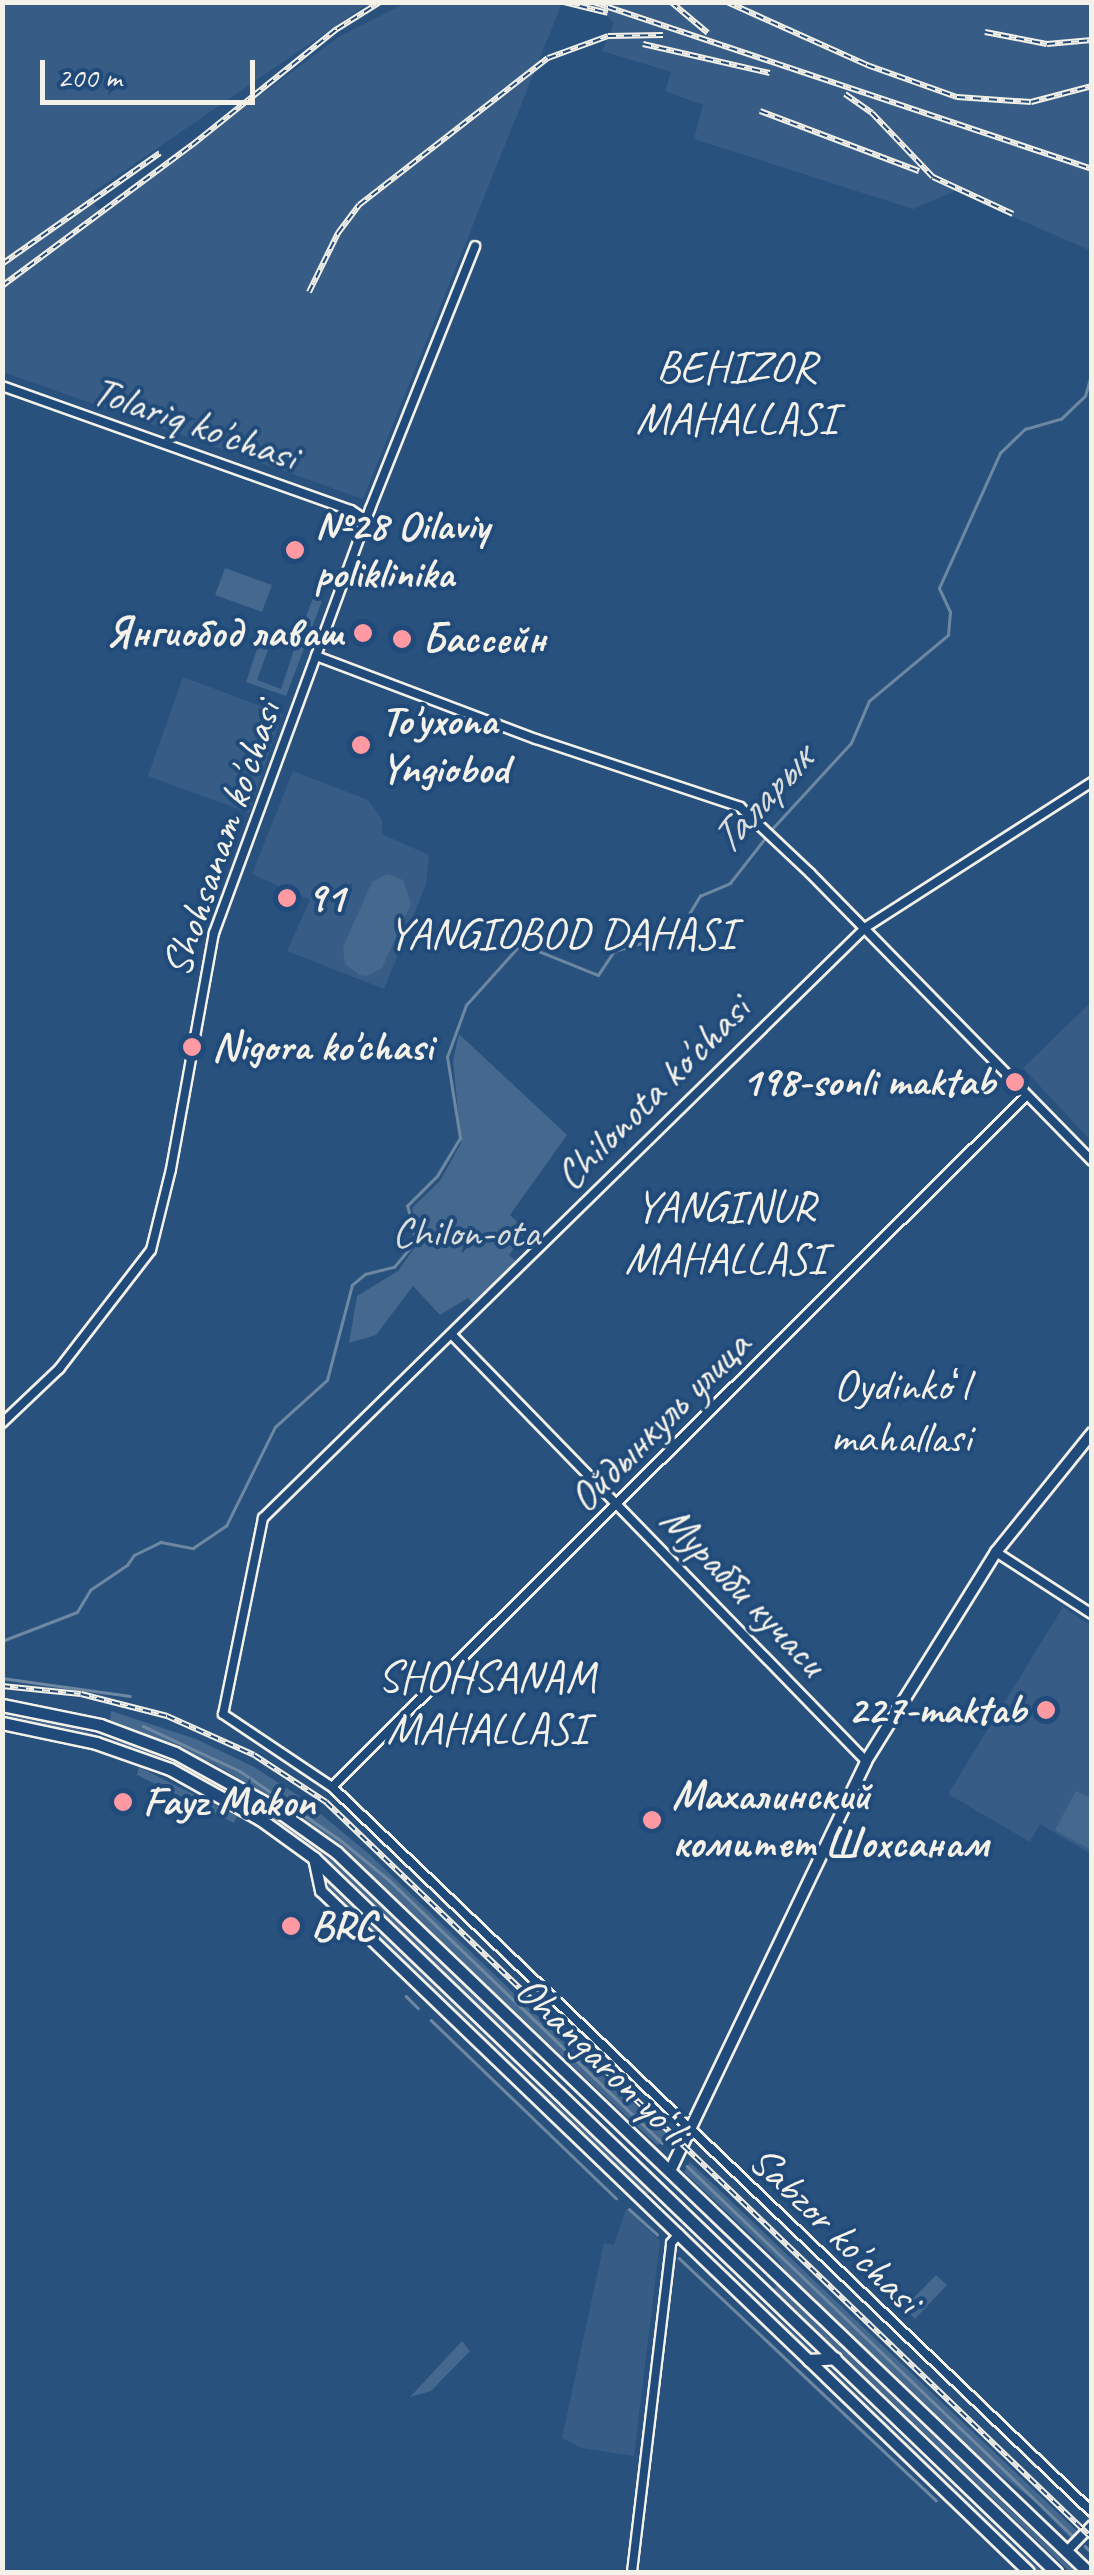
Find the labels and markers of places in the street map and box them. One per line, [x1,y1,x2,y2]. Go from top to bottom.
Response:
place label: №28 Oilaviy poliklinika [315,501,489,600]
marker: №28 Oilaviy poliklinika [284,539,306,561]
place label: Янгиобод лаваш [105,608,343,658]
place label: Бассейн [422,614,546,664]
marker: Янгиобод лаваш [352,622,374,644]
marker: Бассейн [391,628,413,650]
place label: To'yxona Yngiobod [381,696,508,794]
marker: To'yxona Yngiobod [350,734,372,756]
place label: 91 [307,873,344,923]
marker: 91 [276,887,298,909]
place label: Nigora ko'chasi [212,1022,433,1072]
marker: Nigora ko'chasi [181,1036,203,1058]
place label: 198-sonli maktab [742,1057,995,1107]
marker: 198-sonli maktab [1004,1071,1026,1093]
place label: 227-maktab [848,1685,1026,1735]
marker: 227-maktab [1035,1699,1057,1721]
place label: Махалинский комитет Шохcанам [672,1771,987,1870]
place label: Fayz Makon [143,1777,316,1827]
marker: Fayz Makon [112,1791,134,1813]
marker: Махалинский комитет Шохcанам [641,1809,663,1831]
place label: BRC [311,1901,375,1951]
marker: BRC [280,1915,302,1937]

